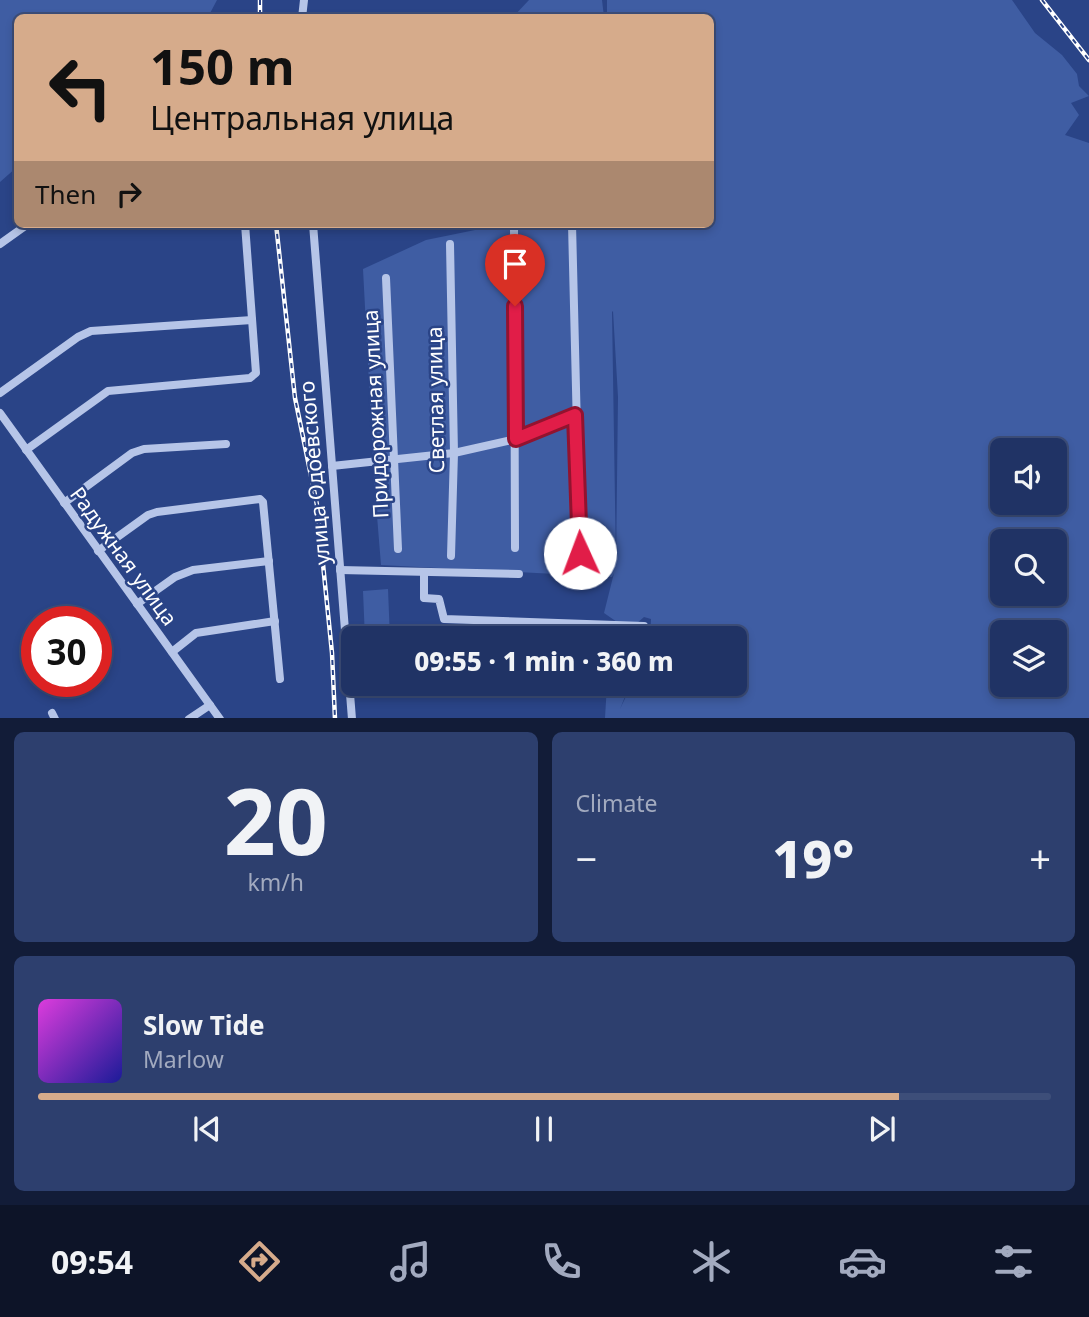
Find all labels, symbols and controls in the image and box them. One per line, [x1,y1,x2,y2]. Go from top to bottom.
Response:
text: 150 m [150,33,295,99]
icon: left [35,42,126,133]
text: Центральная улица [150,96,454,139]
icon: right [110,175,148,213]
text: Then [35,176,96,212]
pin [485,234,545,306]
icon: arrive [496,245,534,283]
street label: Придорожная улица [356,309,394,519]
street label: Светлая улица [420,326,450,474]
street label: улица Одоевского [292,380,336,566]
map controls [990,438,1067,697]
button: sound [990,438,1067,515]
street label: Радужная улица [64,481,184,631]
position arrow [543,516,617,590]
button: search [990,529,1067,606]
speed limit sign: 30 [21,606,112,697]
button: layers [990,620,1067,697]
text: 09:55 · 1 min · 360 m [414,643,674,679]
text: 20 [224,758,328,882]
text: Climate [576,787,658,819]
text: 19° [772,822,854,893]
text: − [576,832,597,884]
text: + [1029,832,1051,884]
text: km/h [247,866,304,898]
text: Slow Tide [143,1007,265,1043]
text: Marlow [143,1043,224,1075]
icon: previous [188,1110,226,1148]
icon: pause [525,1110,563,1148]
icon: next [863,1110,901,1148]
icon: directions [235,1237,284,1286]
icon: music [386,1237,435,1286]
icon: phone [537,1237,586,1286]
icon: climate [687,1237,736,1286]
icon: car [838,1237,887,1286]
icon: filters [989,1237,1038,1286]
text: 09:54 [51,1240,133,1283]

